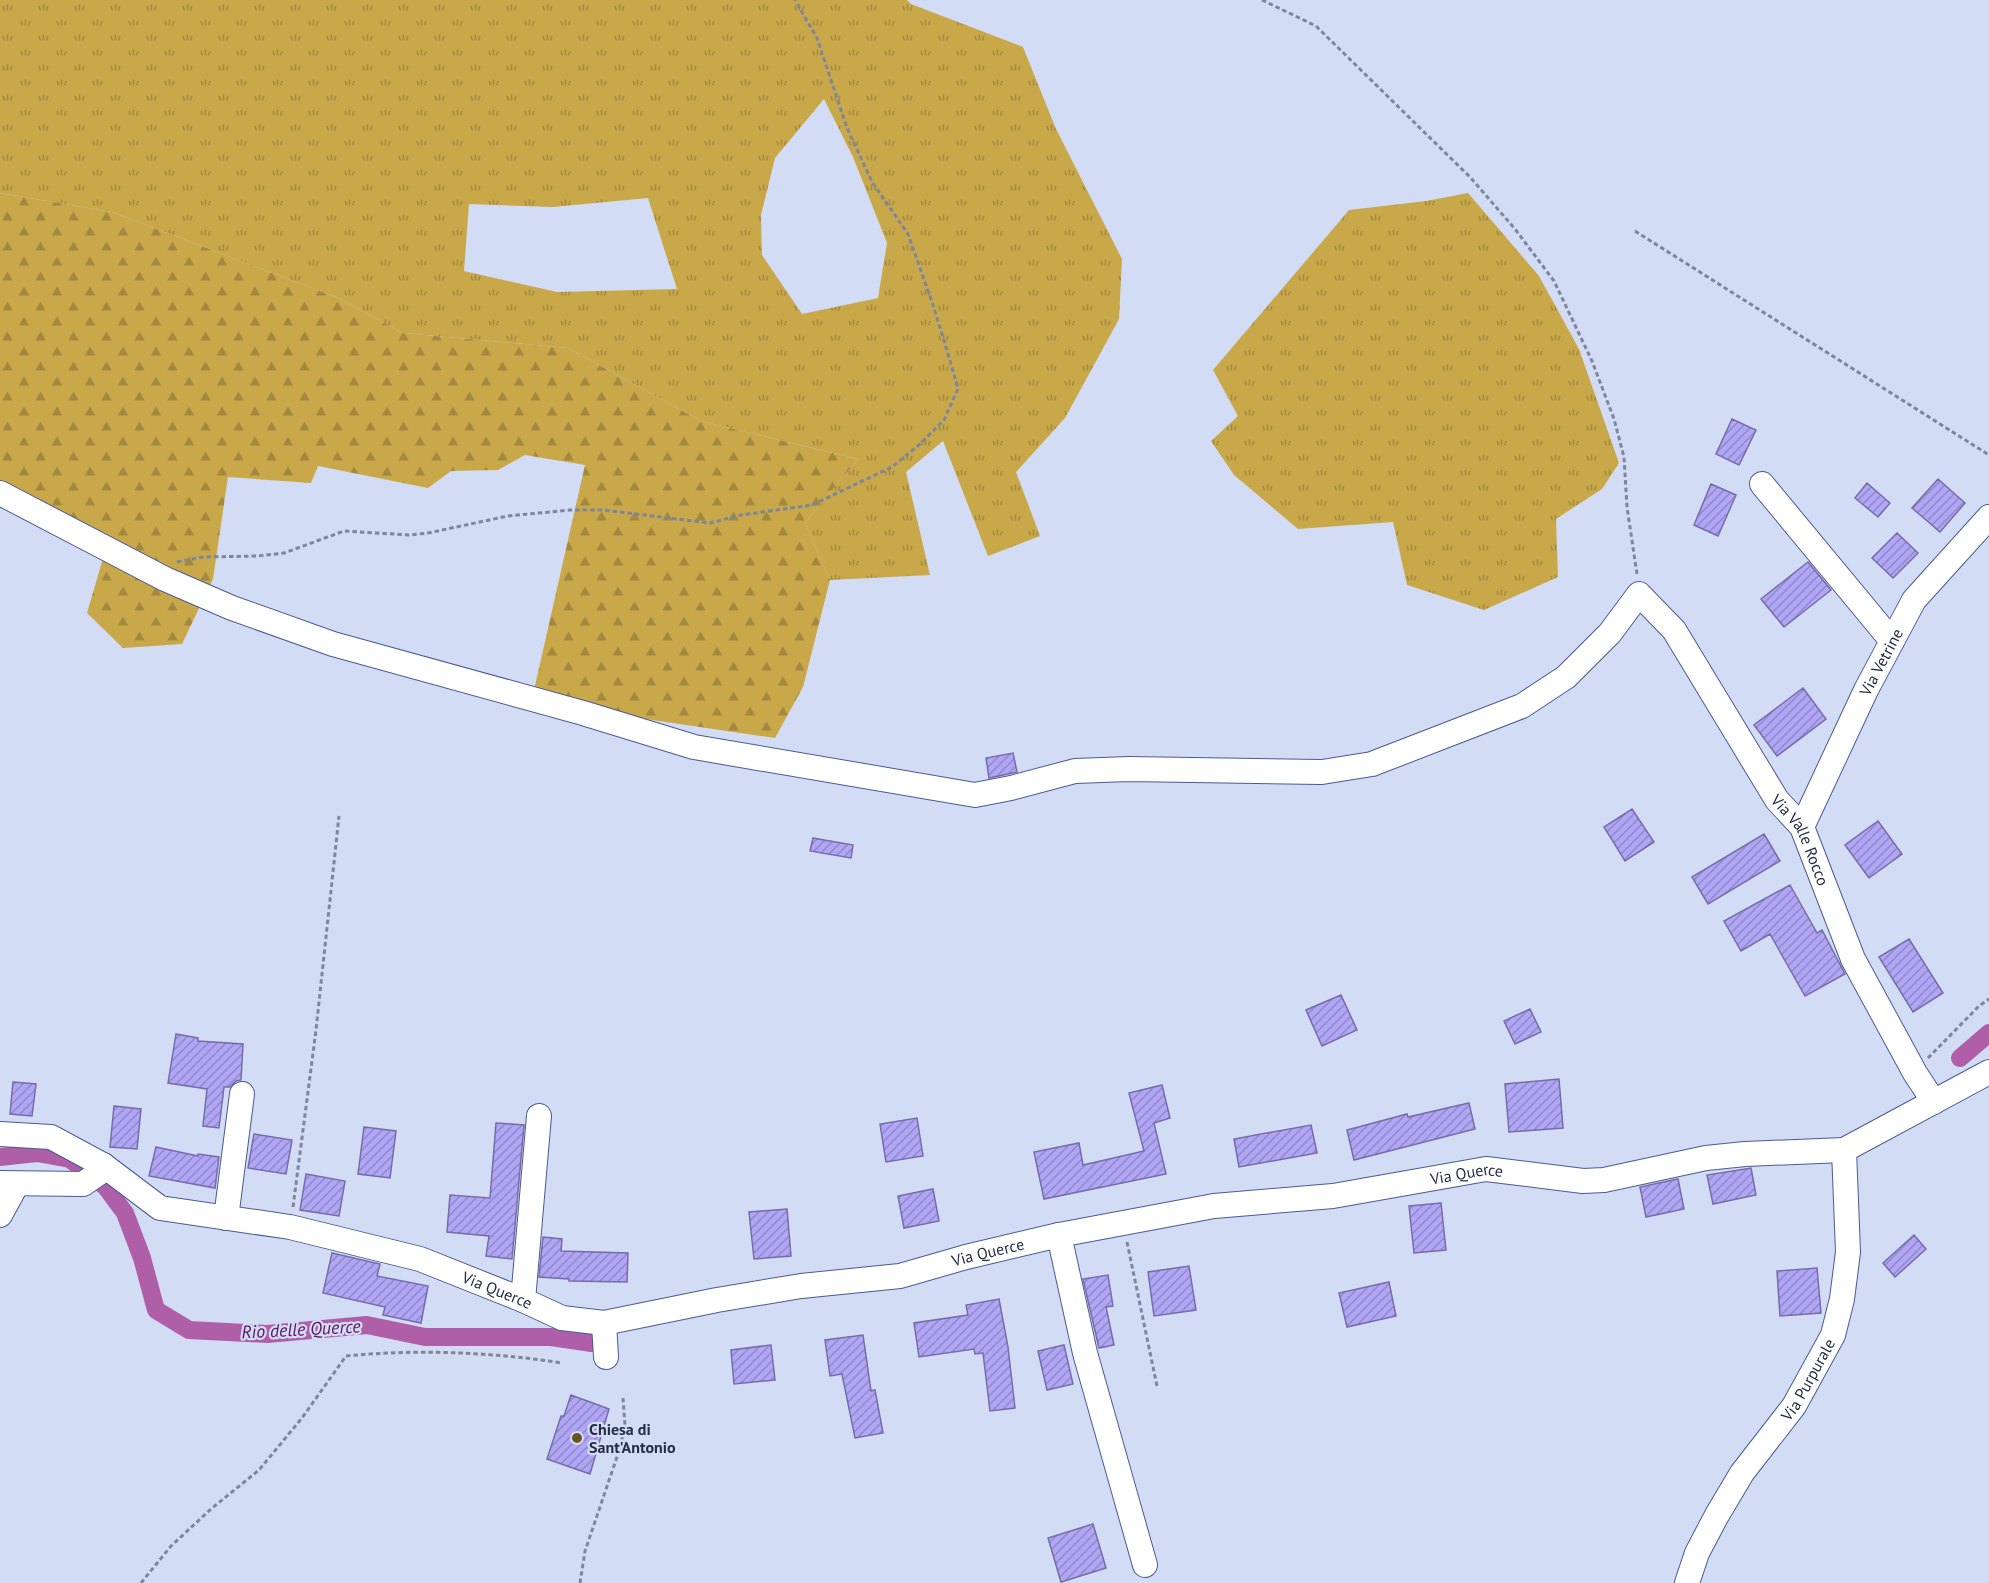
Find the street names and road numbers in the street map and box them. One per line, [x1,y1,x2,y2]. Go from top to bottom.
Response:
street label: Via Vetrine [1854,625,1907,700]
street label: Via Valle Rocco [1766,789,1834,888]
street label: Via Querce [1428,1159,1504,1189]
street label: Via Querce [948,1234,1026,1271]
street label: Via Querce [458,1266,536,1313]
street label: Via Purpurale [1776,1335,1839,1426]

